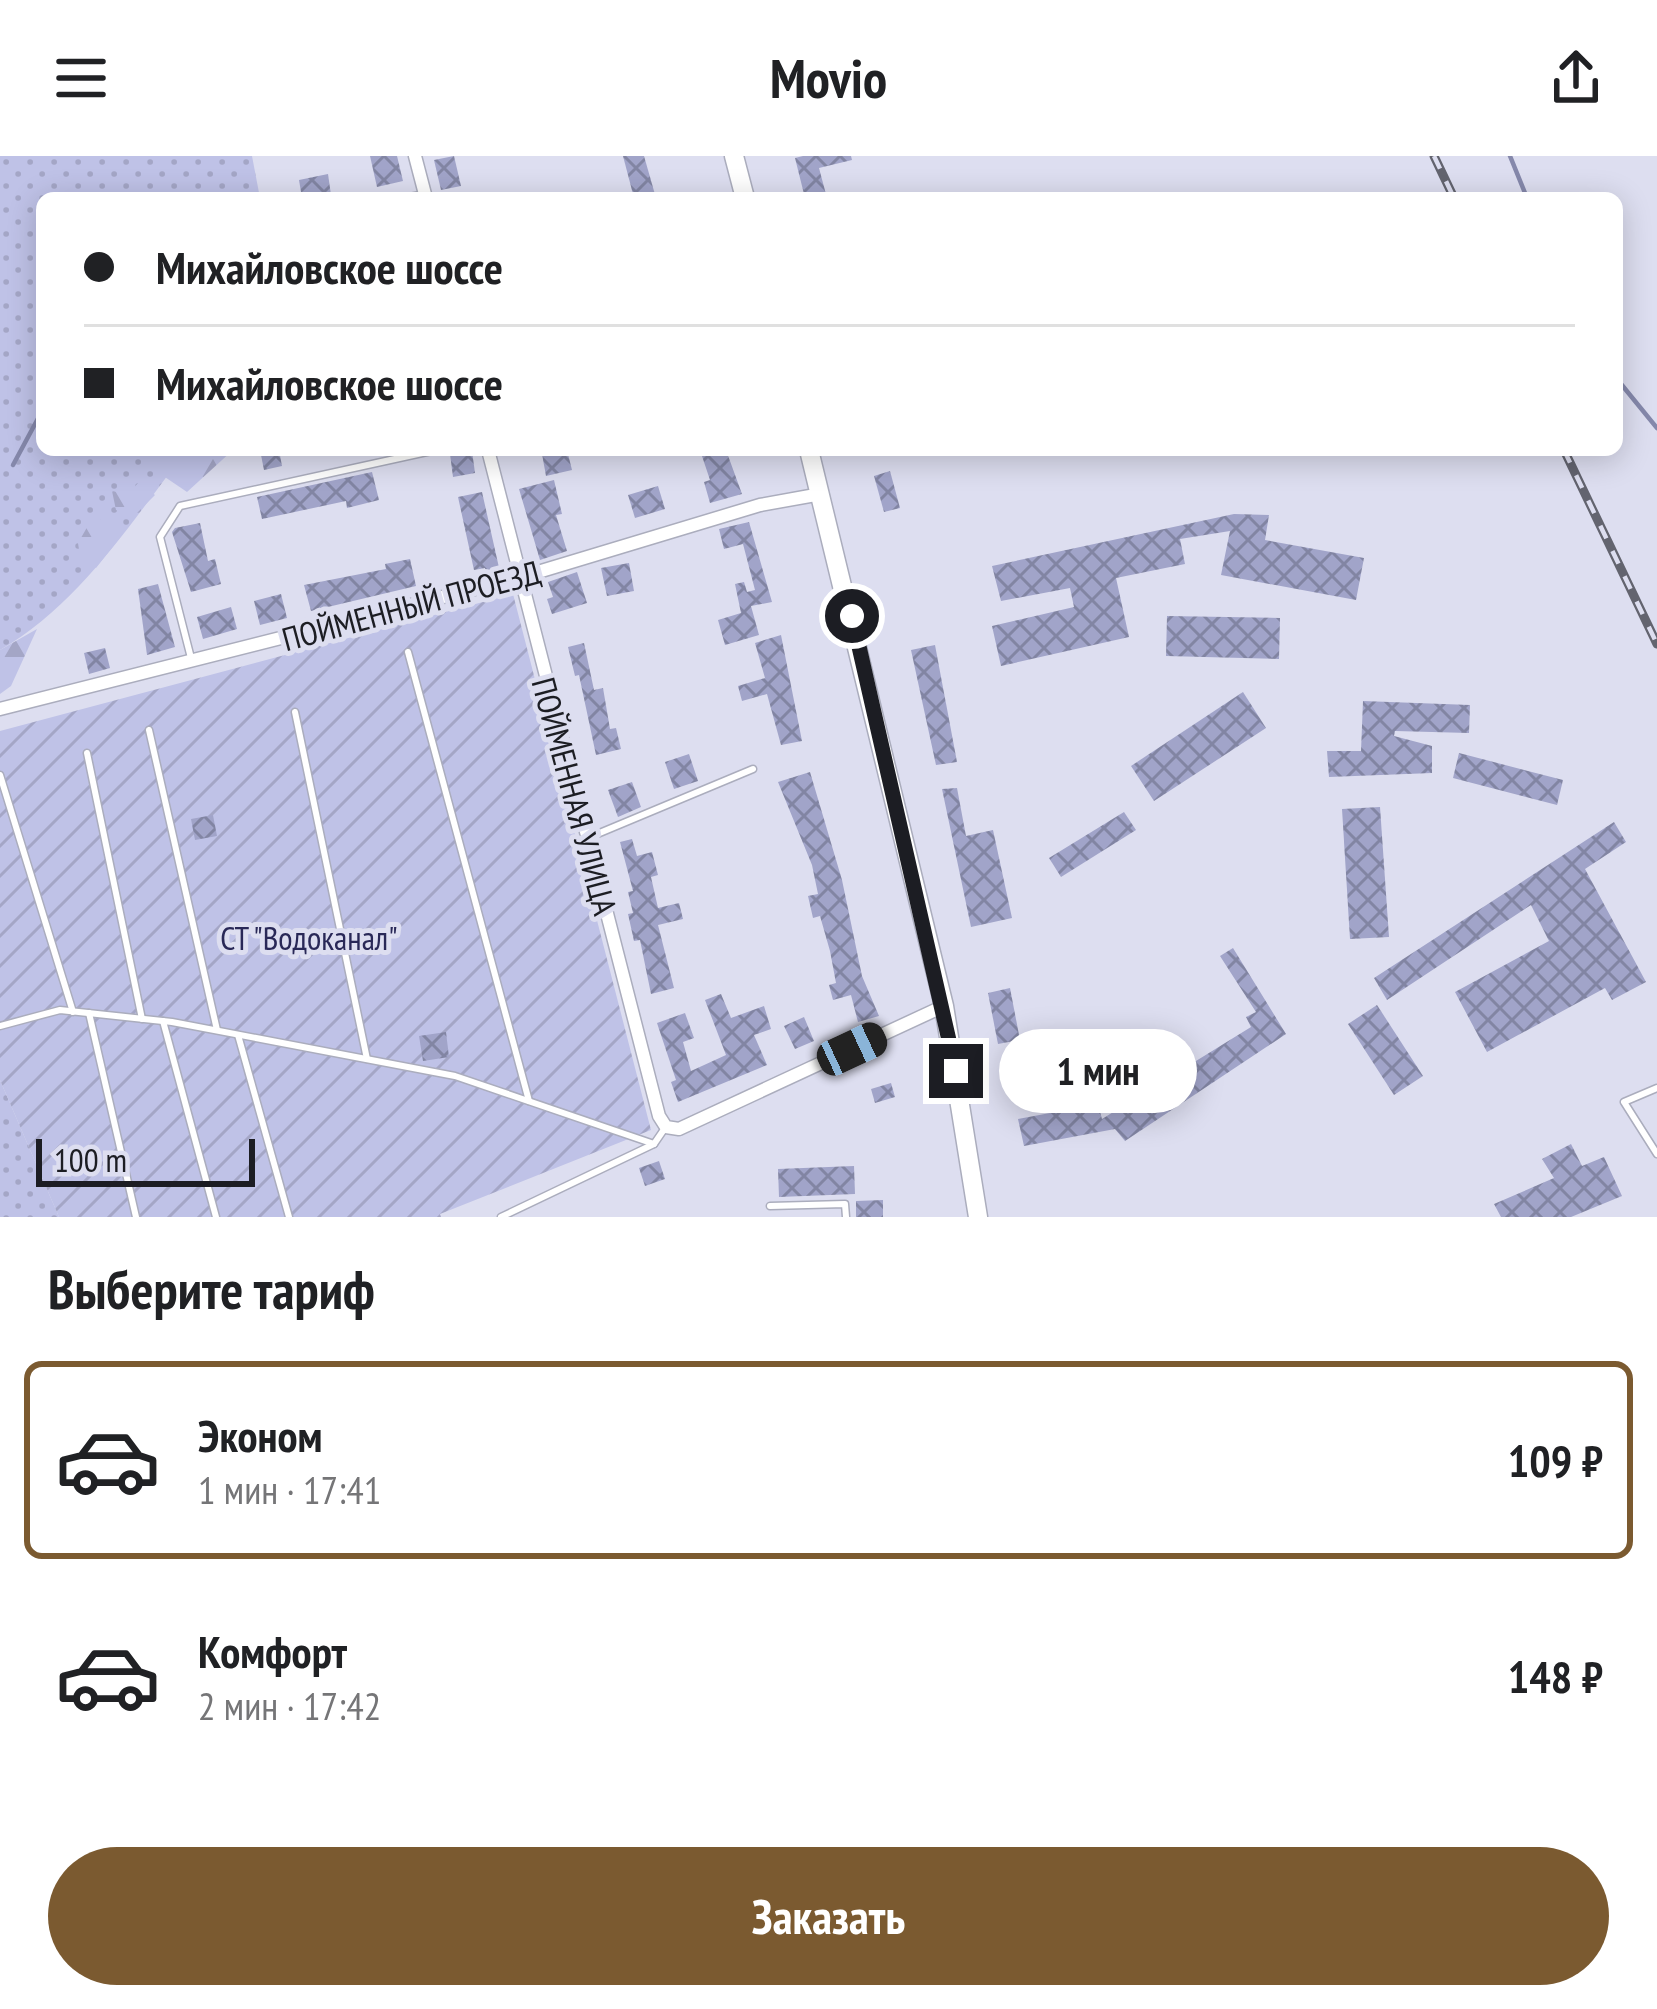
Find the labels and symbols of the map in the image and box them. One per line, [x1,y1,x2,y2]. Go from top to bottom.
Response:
street label: ПОЙМЕННЫЙ ПРОЕЗД [277,550,545,660]
route start [825,589,879,643]
street label: ПОЙМЕННАЯ УЛИЦА [523,673,627,920]
park label: СТ "Водоканал" [220,916,398,959]
car [812,1017,892,1081]
callout: 1 мин [998,1029,1196,1113]
route end [929,1044,983,1098]
scale bar [36,1133,255,1186]

